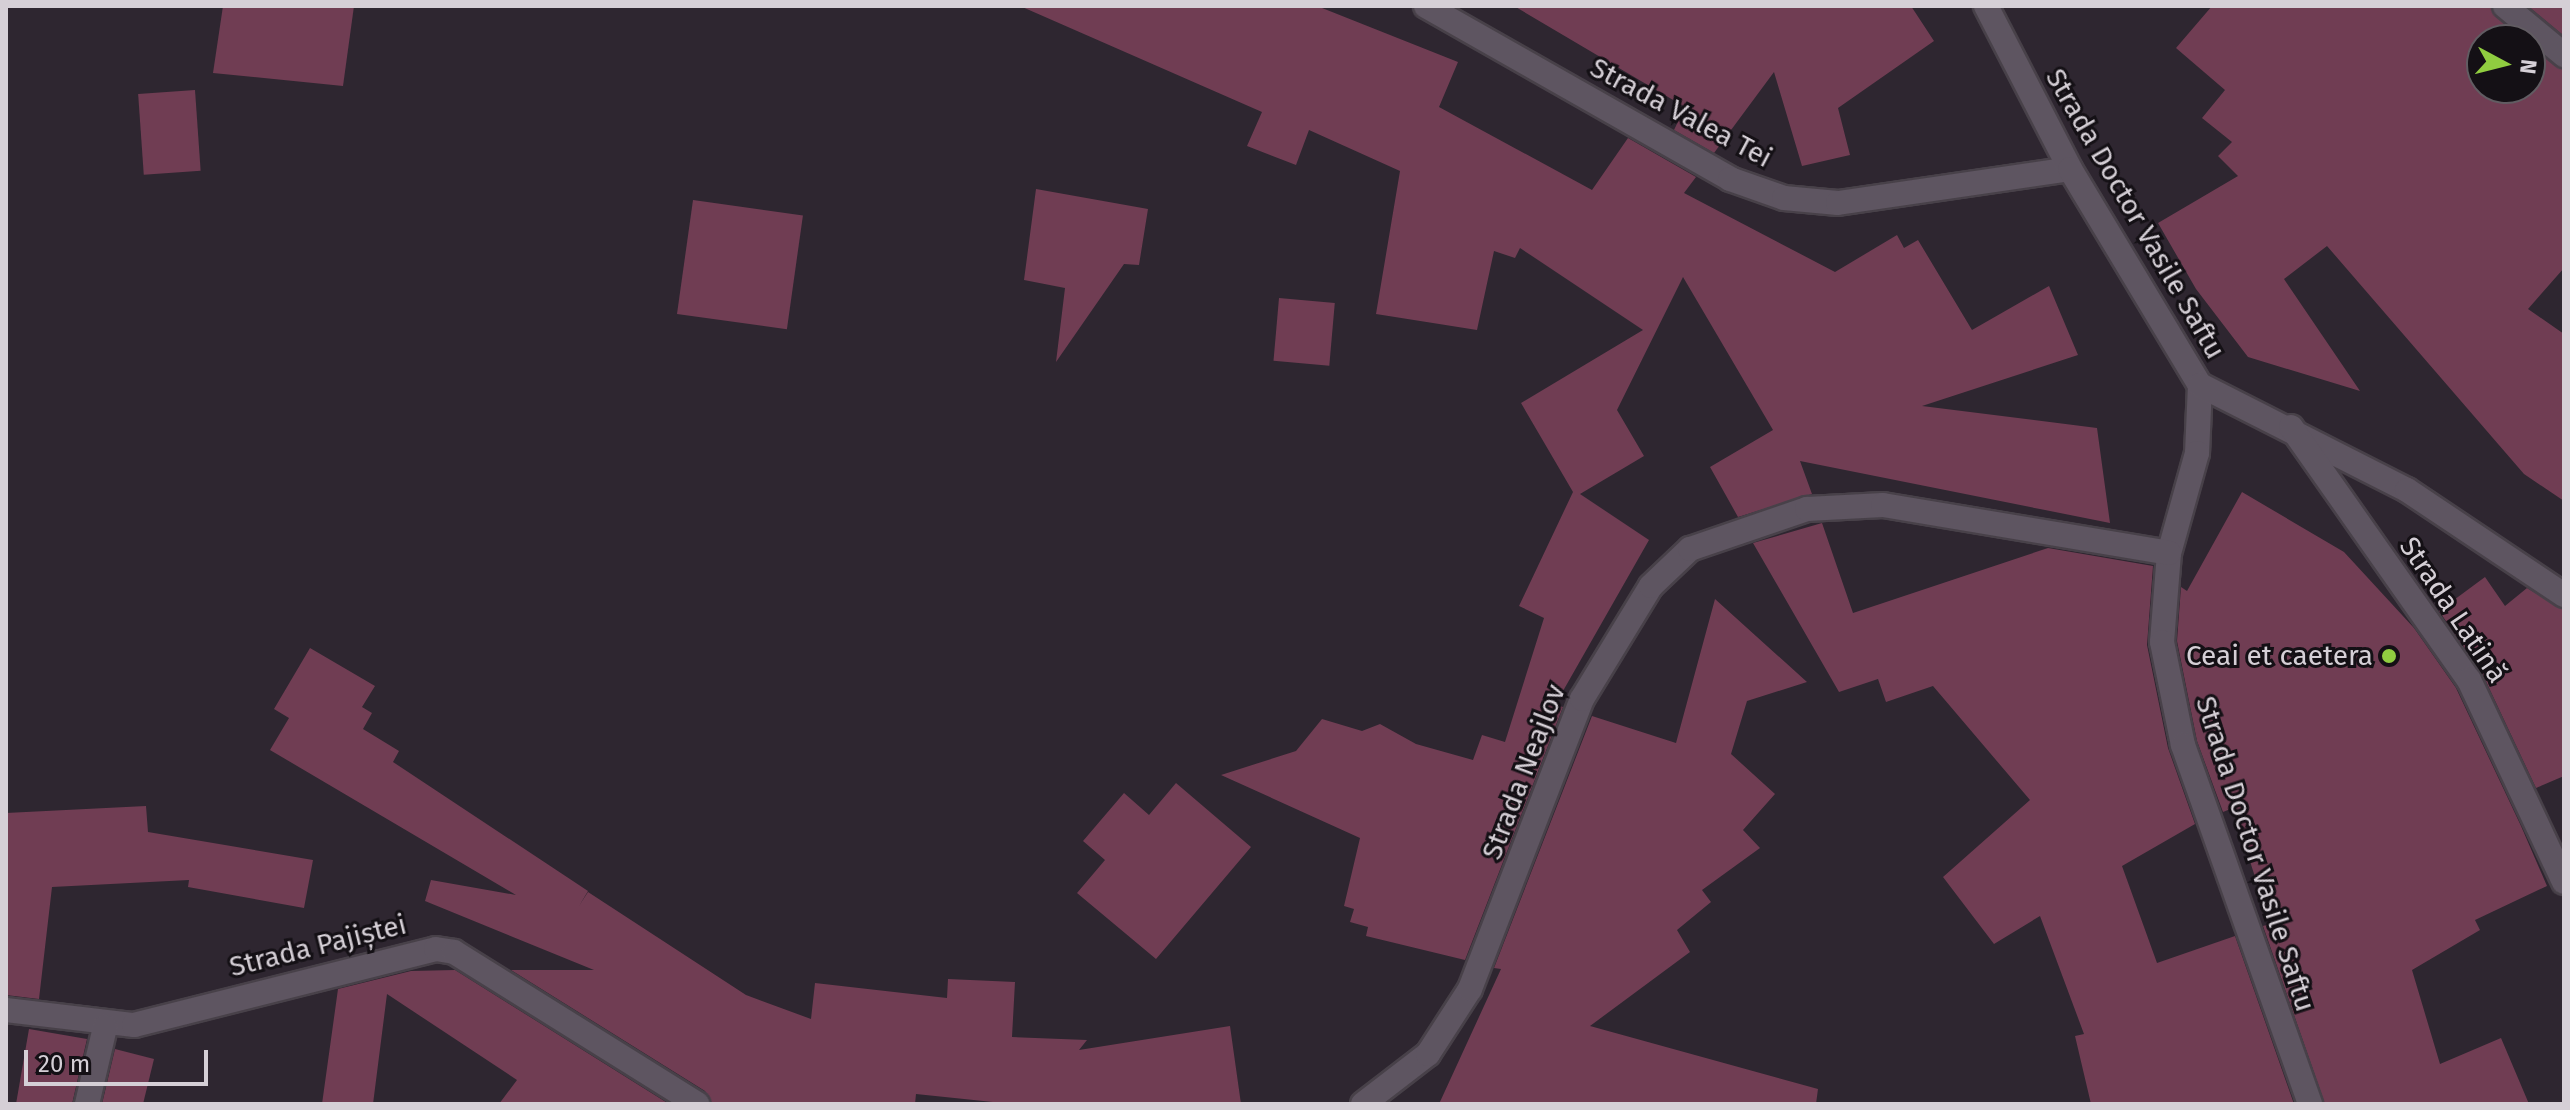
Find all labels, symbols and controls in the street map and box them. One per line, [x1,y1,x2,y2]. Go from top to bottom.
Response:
north arrow [2466,24,2546,104]
street label: Strada Valea Tei [1584,51,1778,175]
text: N [2514,58,2543,76]
street label: Strada Doctor Vasile Saftu [2038,63,2232,365]
street label: Strada Latină [2392,531,2514,689]
place label: Ceai et caetera [2186,639,2373,673]
marker: Ceai et caetera [2380,647,2398,665]
street label: Strada Neajlov [1475,680,1573,864]
street label: Strada Doctor Vasile Saftu [2188,692,2322,1016]
street label: Strada Pajiștei [226,908,410,984]
scale bar [28,1034,212,1084]
text: 20 m [38,1050,90,1078]

